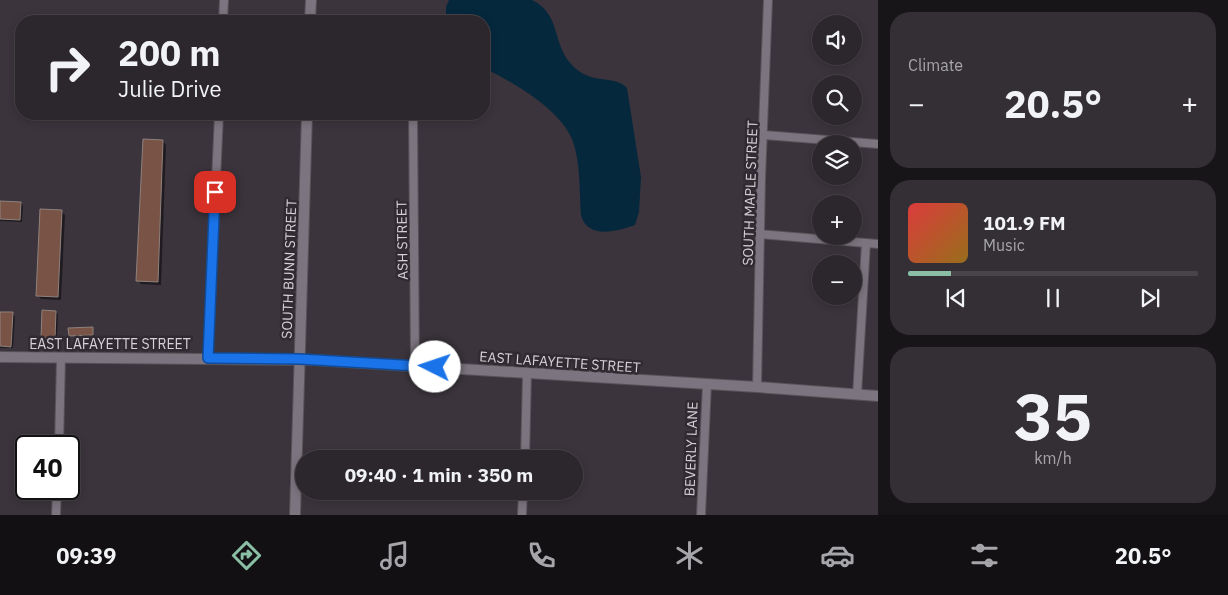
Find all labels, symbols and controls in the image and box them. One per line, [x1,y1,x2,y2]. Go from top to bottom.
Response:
map controls [812,15,862,305]
button: sound [812,15,862,65]
text: 200 m [118,30,221,76]
icon: right [35,35,100,100]
text: Climate [908,55,963,75]
text: Julie Drive [118,74,222,103]
button: search [812,75,862,125]
text: 20.5° [1004,79,1102,128]
text: − [908,85,925,122]
text: + [1181,85,1198,122]
street label: SOUTH MAPLE STREET [738,120,762,266]
button: layers [812,135,862,185]
pin [194,171,236,213]
icon: arrive [201,178,229,206]
button: + [812,195,862,245]
street label: SOUTH BUNN STREET [278,199,300,339]
street label: ASH STREET [392,200,412,280]
text: 101.9 FM [983,211,1066,235]
text: Music [983,235,1025,255]
button: − [812,255,862,305]
icon: previous [942,284,970,312]
icon: pause [1039,284,1067,312]
icon: next [1136,284,1164,312]
street label: EAST LAFAYETTE STREET [29,335,191,353]
position arrow [408,340,460,392]
street label: EAST LAFAYETTE STREET [479,347,641,377]
text: 35 [1014,373,1092,458]
street label: BEVERLY LANE [680,401,702,497]
speed limit sign: 40 [15,435,80,500]
text: km/h [1034,448,1072,468]
text: 09:40 · 1 min · 350 m [345,463,533,487]
icon: directions [229,538,264,573]
icon: music [377,538,412,573]
icon: phone [524,538,559,573]
icon: climate [672,538,707,573]
icon: car [820,538,855,573]
icon: filters [967,538,1002,573]
text: 09:39 [56,541,116,570]
text: 20.5° [1115,541,1172,570]

